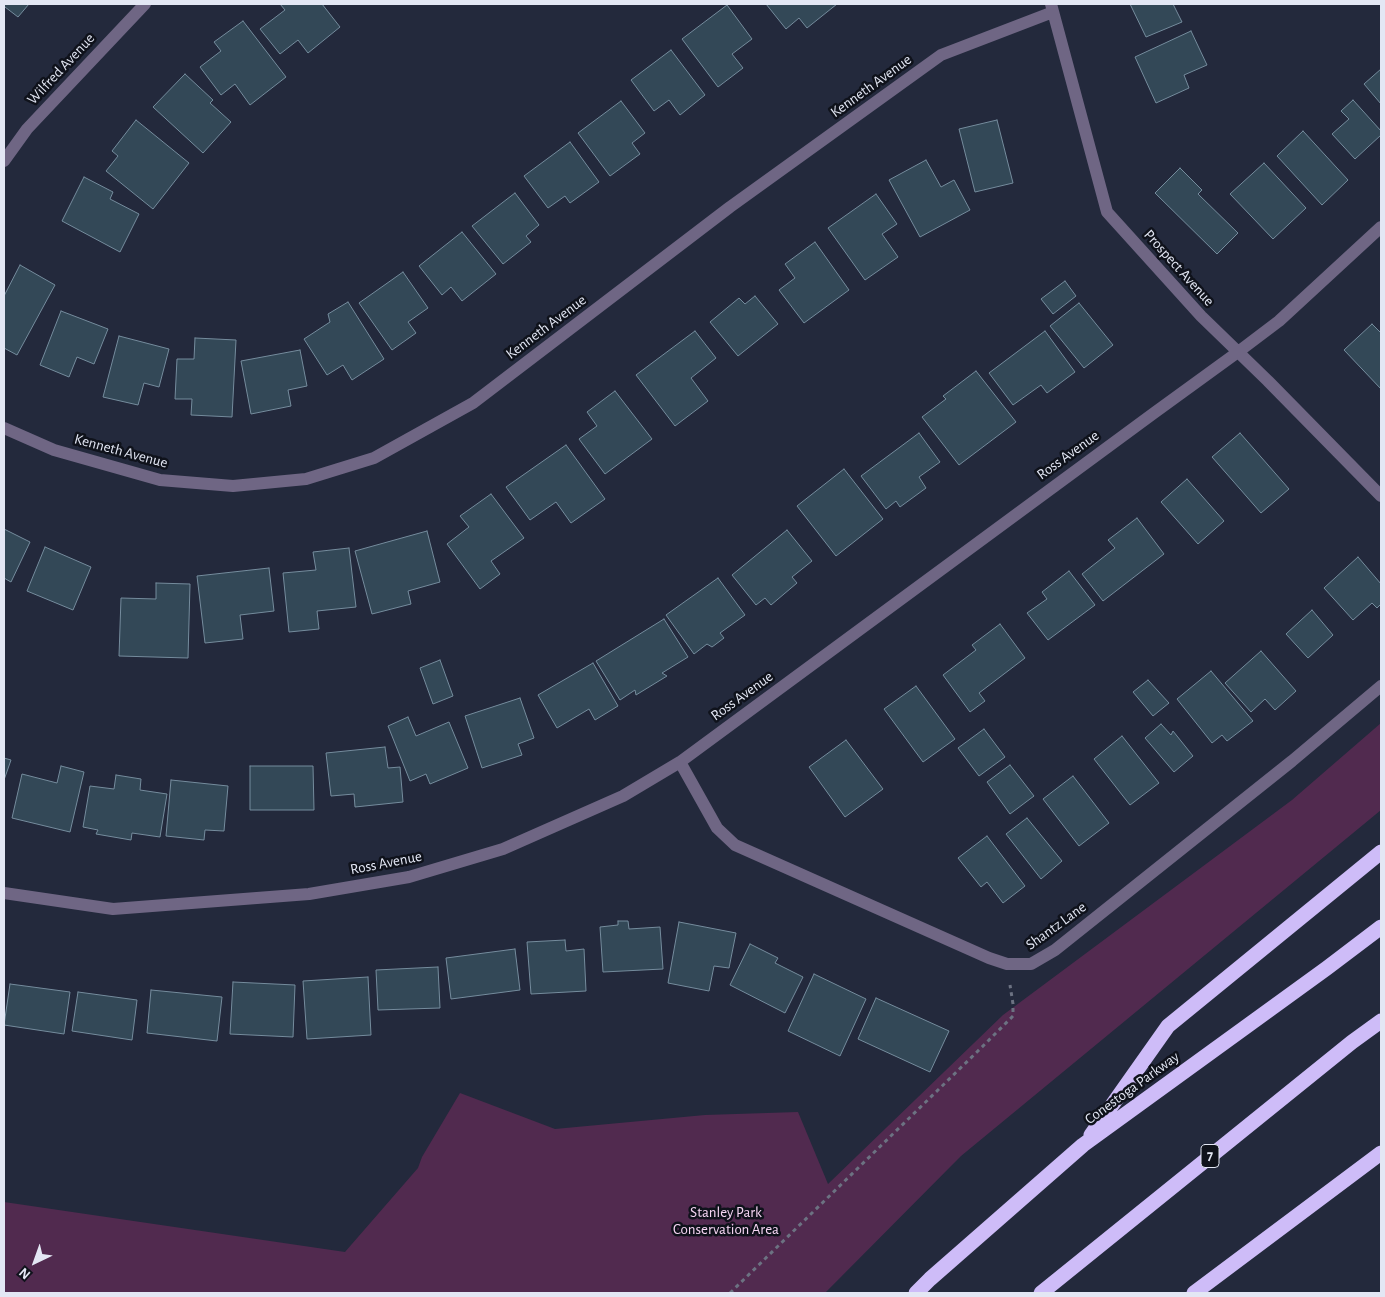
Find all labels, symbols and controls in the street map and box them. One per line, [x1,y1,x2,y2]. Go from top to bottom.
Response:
street label: Wilfred Avenue [23,30,99,108]
street label: Kenneth Avenue [827,51,915,121]
street label: Prospect Avenue [1140,226,1218,310]
street label: Kenneth Avenue [502,291,590,363]
street label: Ross Avenue [1033,426,1103,484]
street label: Kenneth Avenue [72,430,170,472]
street label: Ross Avenue [707,667,777,725]
street label: Ross Avenue [349,847,423,879]
street label: Shantz Lane [1022,898,1090,954]
street label: Conestoga Parkway [1081,1048,1183,1128]
road number: 7 [1201,1144,1219,1168]
park label: Stanley Park Conservation Area [673,1203,779,1238]
north arrow [10,1237,60,1287]
text: N [17,1265,33,1282]

